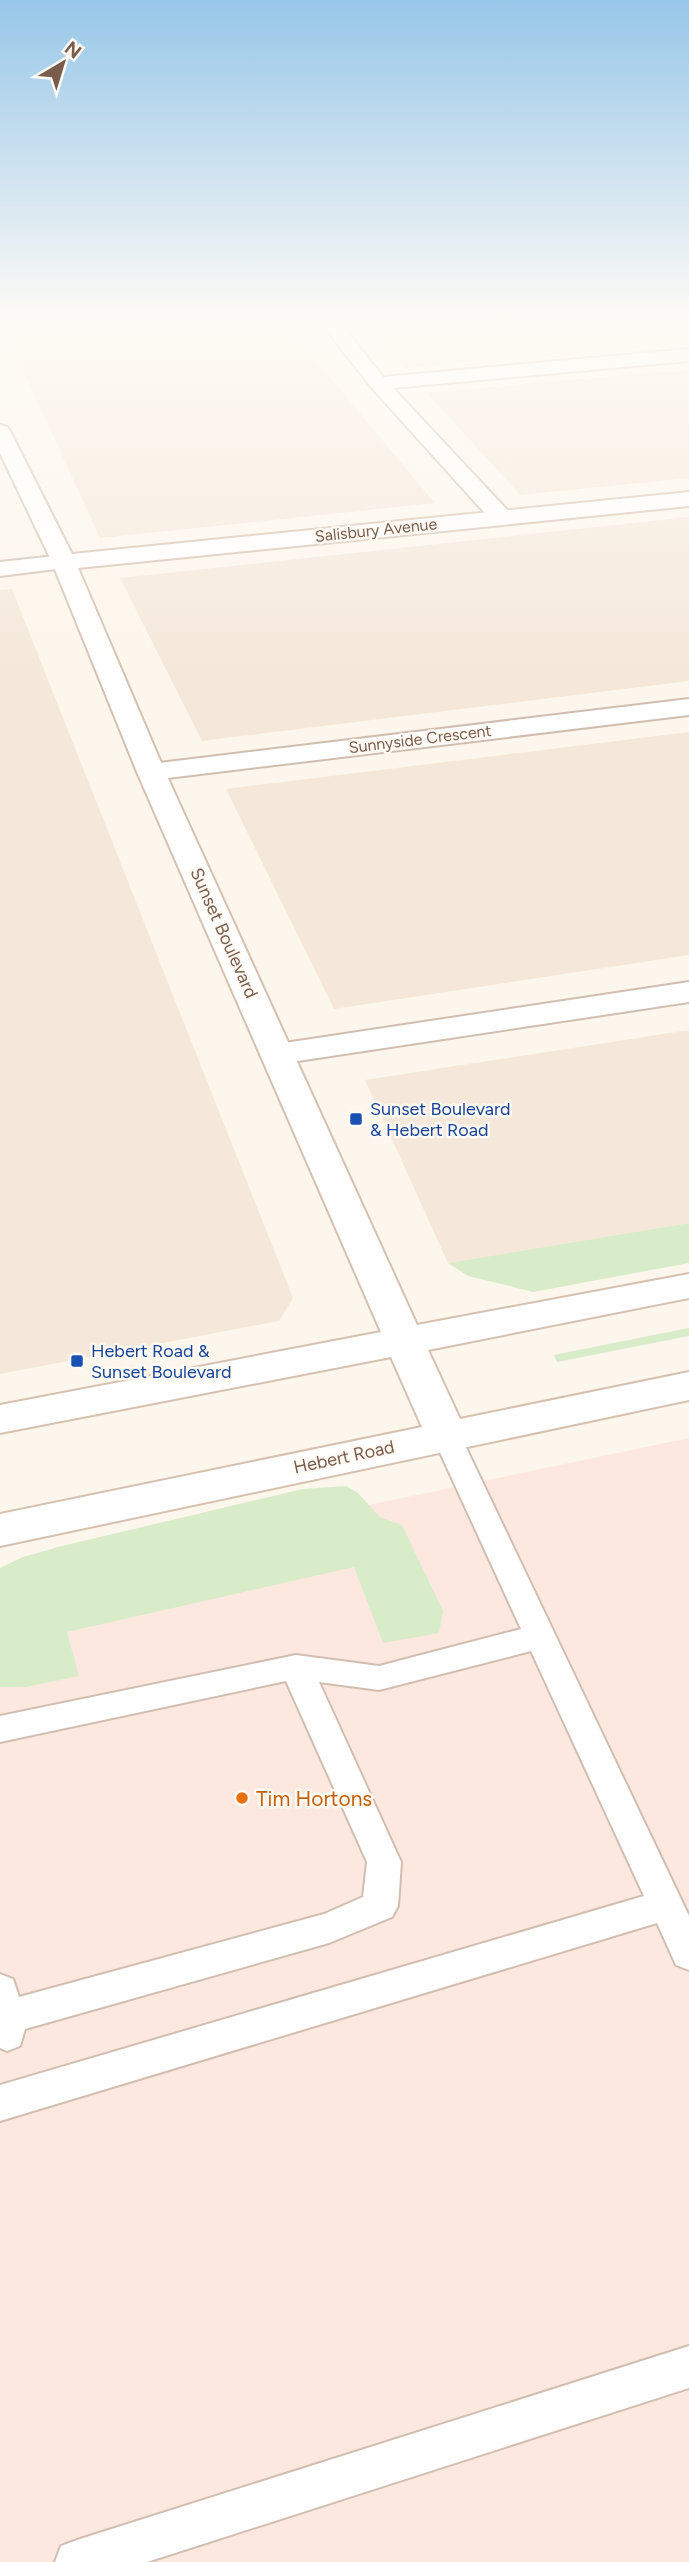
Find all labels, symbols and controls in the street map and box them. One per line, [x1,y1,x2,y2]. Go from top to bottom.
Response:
north arrow [28,28,98,98]
text: N [60,36,86,64]
street label: Salisbury Avenue [314,514,438,546]
street label: Sunnyside Crescent [348,721,492,757]
street label: Sunset Boulevard [185,864,263,1002]
place label: Sunset Boulevard & Hebert Road [370,1098,511,1141]
marker: Sunset Boulevard & Hebert Road [348,1111,364,1127]
place label: Hebert Road & Sunset Boulevard [91,1340,232,1383]
marker: Hebert Road & Sunset Boulevard [69,1353,85,1369]
street label: Hebert Road [292,1436,396,1478]
place label: Tim Hortons [256,1786,372,1811]
marker: Tim Hortons [234,1790,250,1806]

